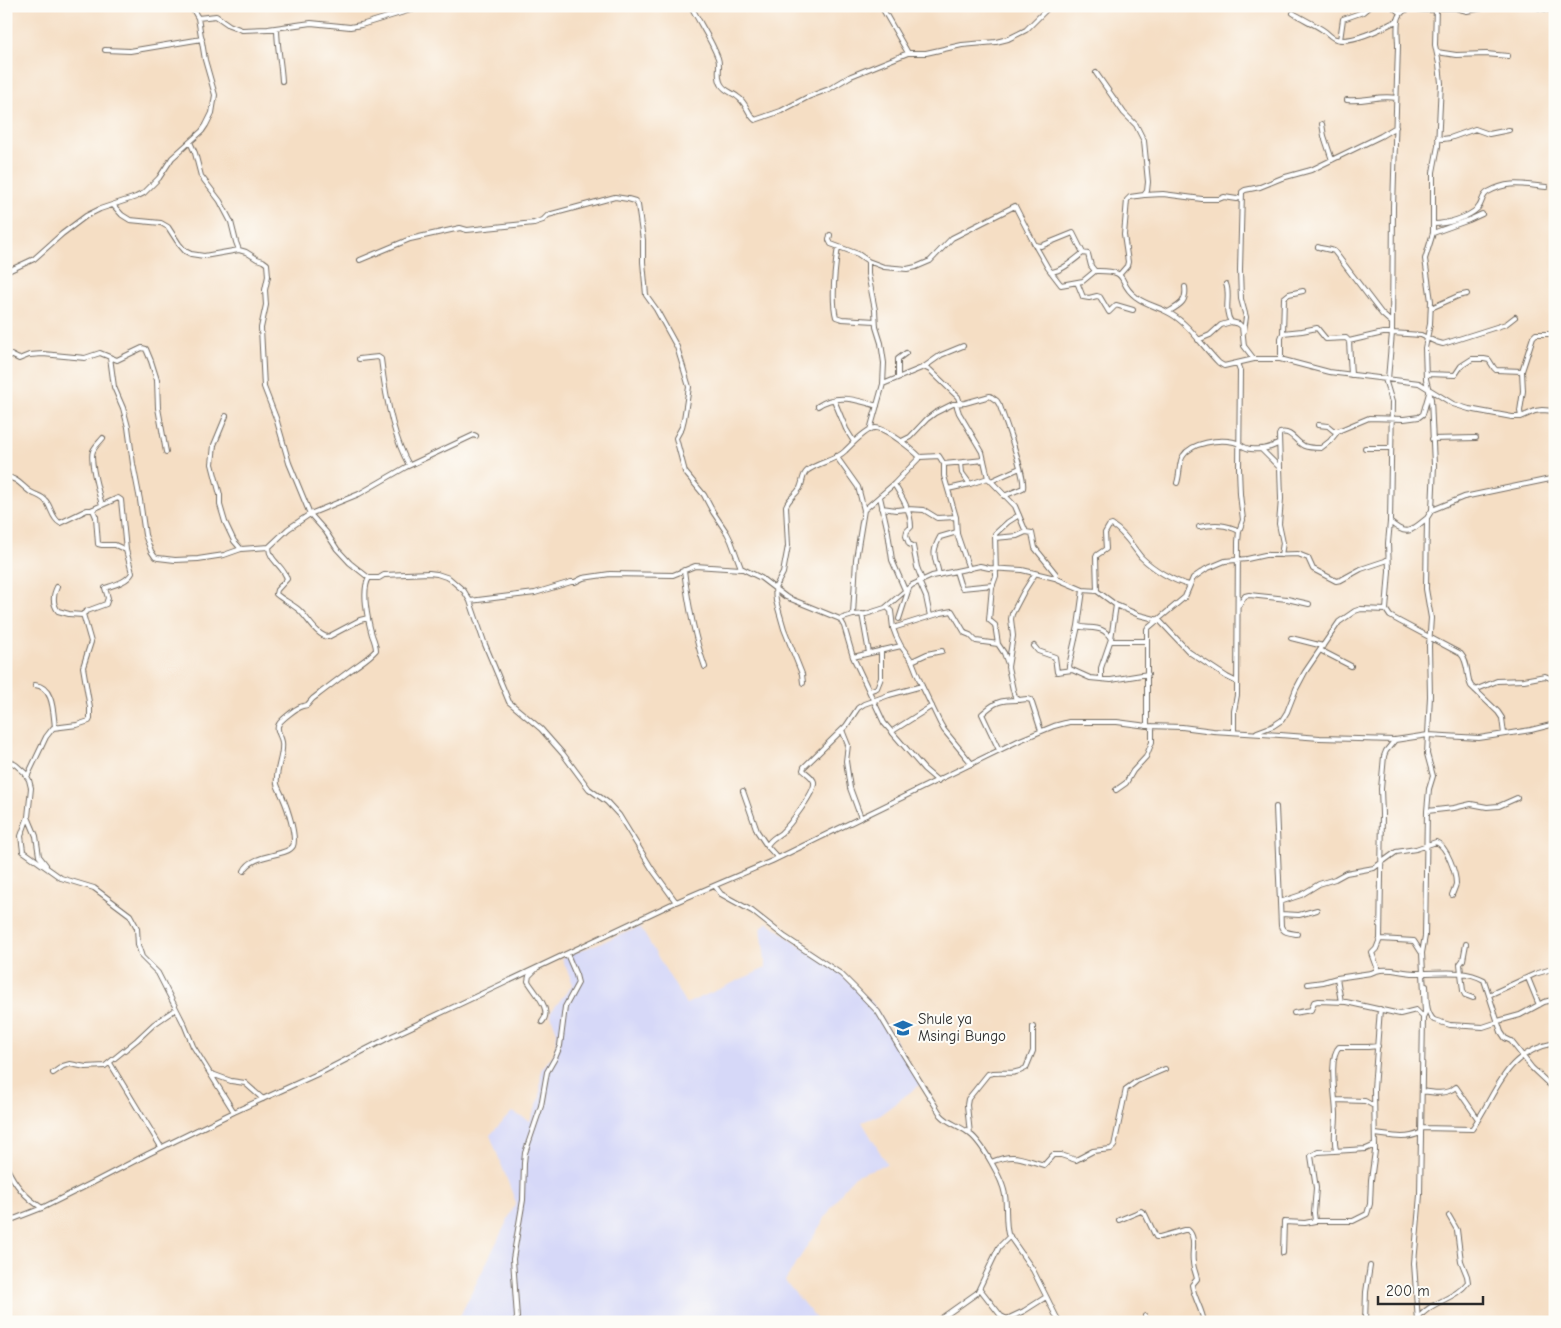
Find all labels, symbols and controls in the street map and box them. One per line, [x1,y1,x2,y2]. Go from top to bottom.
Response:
place label: Shule ya Msingi Bungo [918,1010,1006,1045]
school or university icon: Shule ya Msingi Bungo [892,1017,914,1039]
scale bar [1378,1273,1484,1305]
text: 200 m [1386,1282,1430,1300]

